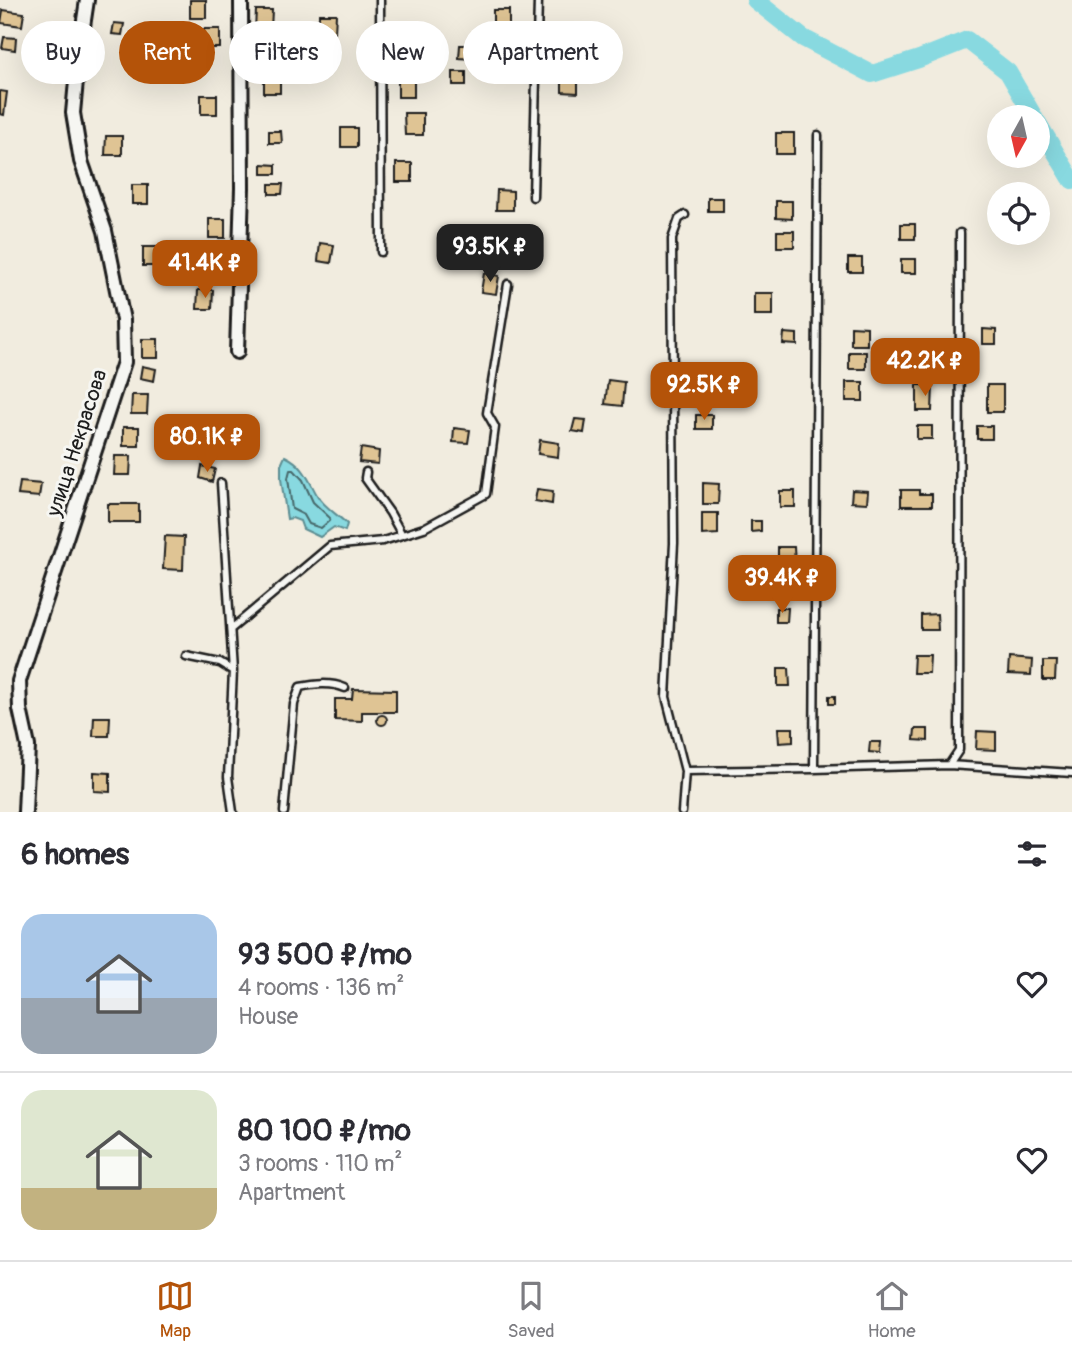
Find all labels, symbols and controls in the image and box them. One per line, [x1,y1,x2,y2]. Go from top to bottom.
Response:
chip: Buy [21,21,105,84]
chip: Rent [119,21,215,84]
chip: Filters [229,21,342,84]
chip: New [356,21,449,84]
chip: Apartment [463,21,623,84]
north arrow [987,105,1050,168]
map controls [987,105,1050,245]
button: locate [987,182,1050,245]
pin: 93.5K ₽ [425,224,555,284]
text: 93.5K ₽ [453,232,527,261]
pin: 41.4K ₽ [140,240,270,300]
text: 41.4K ₽ [168,248,242,277]
pin: 42.2K ₽ [860,338,990,398]
text: 42.2K ₽ [887,346,963,375]
pin: 92.5K ₽ [639,362,769,422]
street label: улица Некрасова [40,366,113,521]
text: 92.5K ₽ [667,370,741,399]
pin: 80.1K ₽ [142,414,272,474]
text: 80.1K ₽ [170,422,244,451]
pin: 39.4K ₽ [717,556,847,615]
text: 39.4K ₽ [744,563,820,592]
icon: filters [1013,835,1051,873]
text: 6 homes [21,836,129,873]
text: 93 500 ₽/mo [238,936,412,973]
icon: home [77,942,161,1026]
icon: heart [1013,965,1051,1003]
text: 4 rooms · 136 m² [238,973,404,1002]
text: House [238,1002,298,1031]
text: 80 100 ₽/mo [238,1112,411,1149]
icon: home [77,1118,161,1202]
icon: heart [1013,1141,1051,1179]
text: 3 rooms · 110 m² [238,1149,402,1178]
text: Apartment [238,1178,345,1207]
tab: Map [156,1277,194,1343]
tab: Saved [507,1277,555,1343]
tab: Home [868,1277,916,1343]

